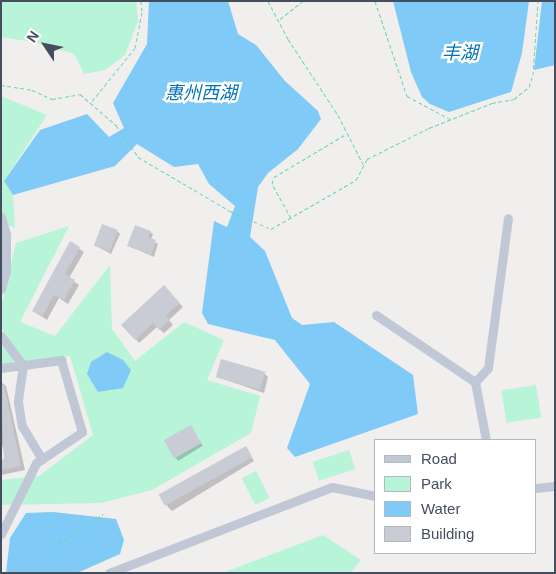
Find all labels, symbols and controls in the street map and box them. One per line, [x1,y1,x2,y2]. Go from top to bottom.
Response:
north arrow [20,20,70,70]
text: N [23,28,42,45]
water label: 丰湖 [442,42,478,64]
water label: 惠州西湖 [165,82,237,104]
legend [374,439,536,554]
text: Road [421,450,457,467]
text: Park [421,475,452,492]
text: Water [421,500,460,517]
text: Building [421,525,474,542]

